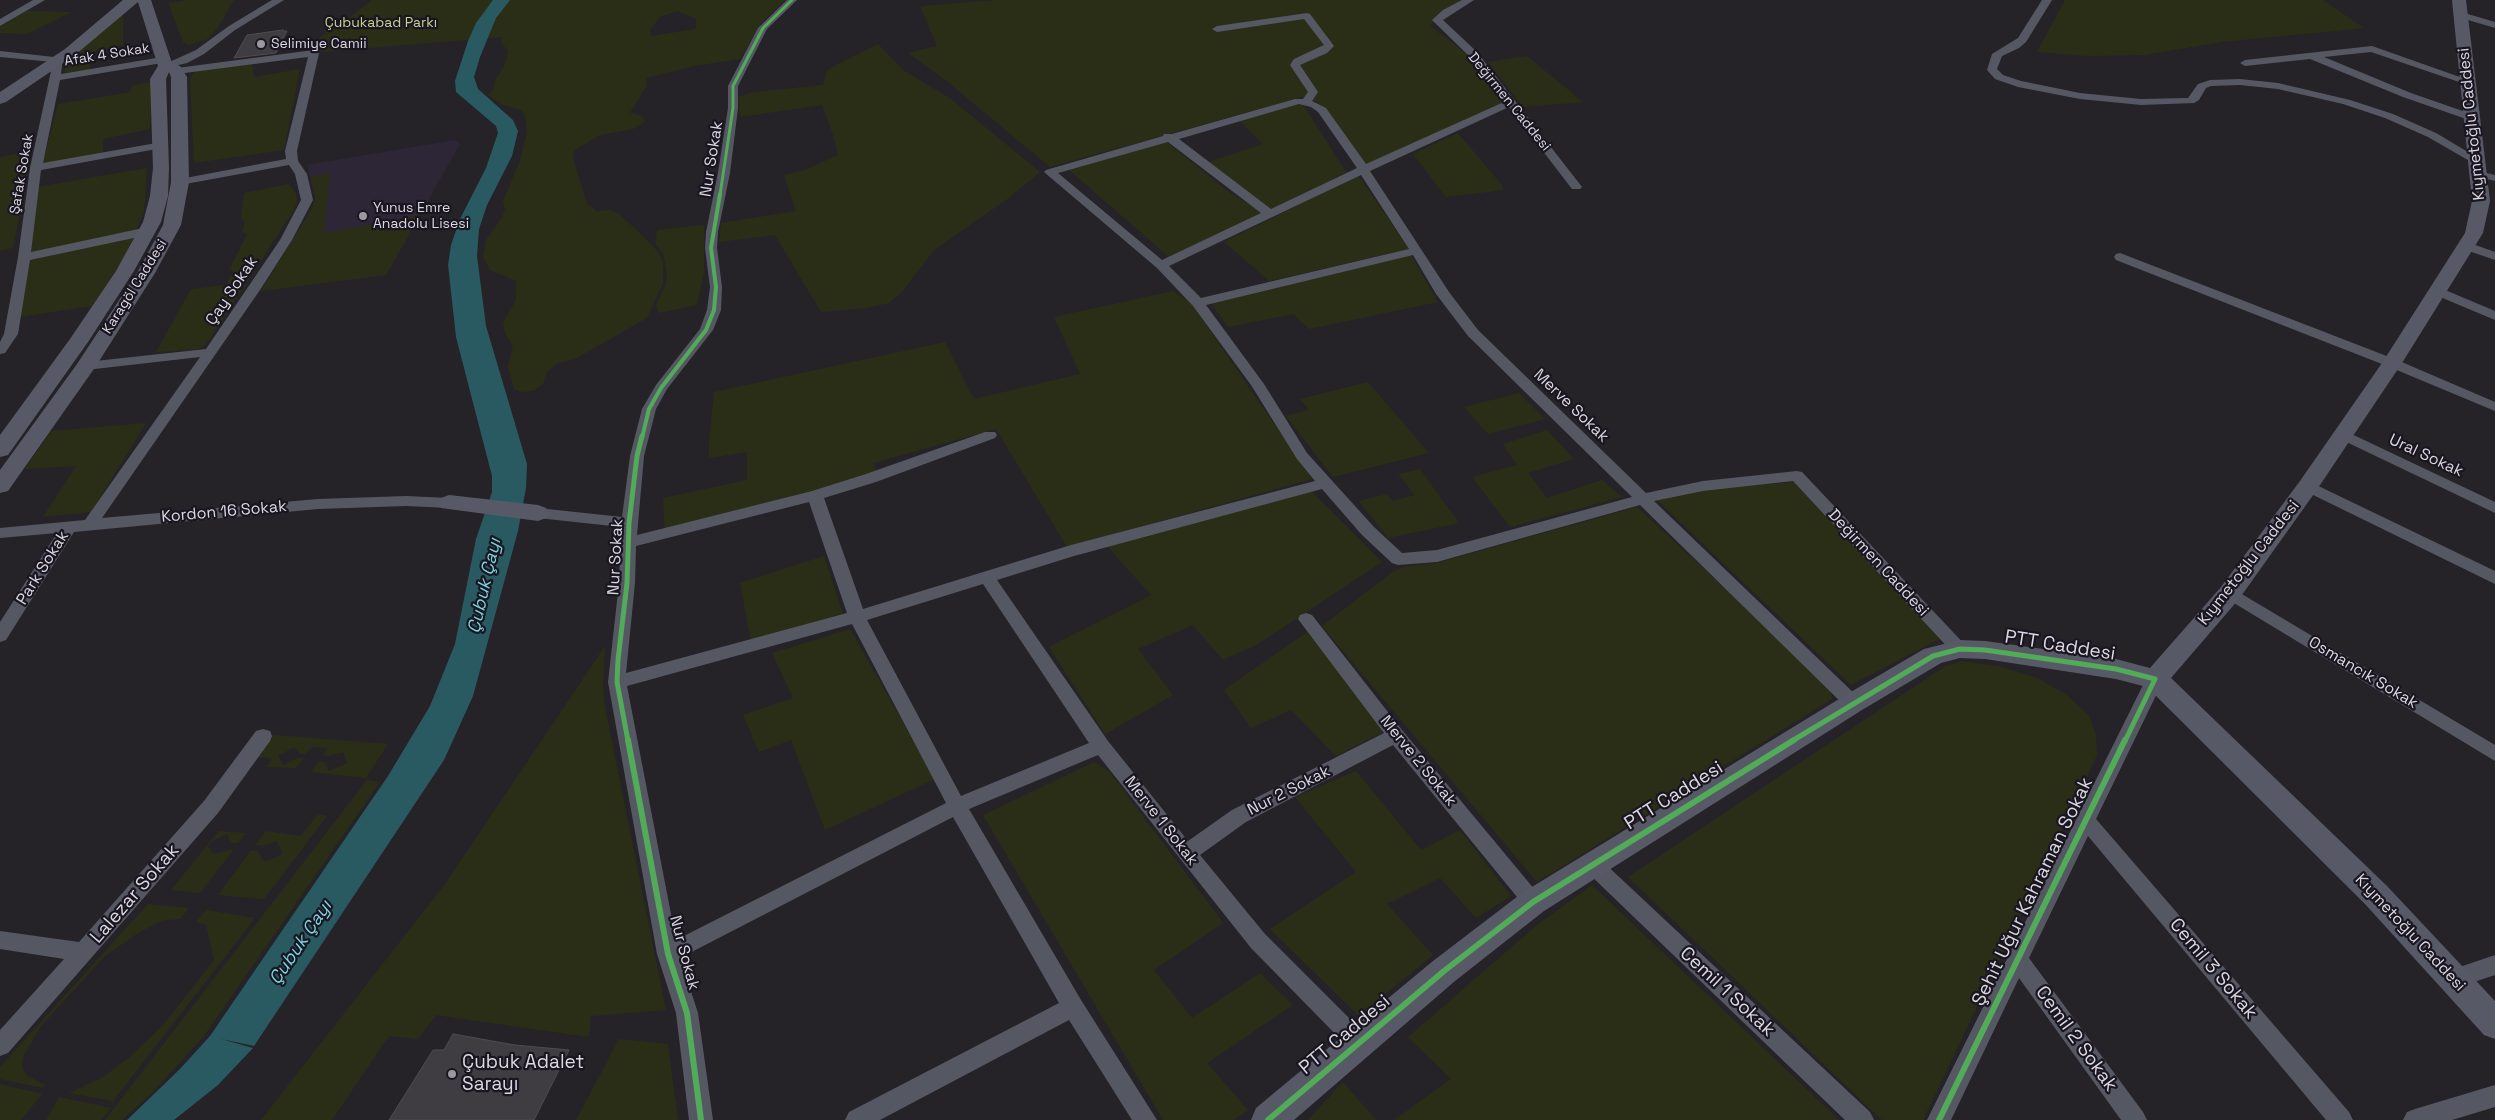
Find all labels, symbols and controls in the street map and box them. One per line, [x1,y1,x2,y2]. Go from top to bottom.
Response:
park label: Çubukabad Parkı [325,15,437,31]
place label: Selimiye Camii [271,36,367,52]
marker: Selimiye Camii [255,38,267,50]
street label: Afak 4 Sokak [63,40,151,70]
street label: Kıymetoğlu Caddesi [2454,47,2490,201]
street label: Değirmen Caddesi [1464,49,1554,155]
street label: Nur Sokak [697,120,727,198]
street label: Şafak Sokak [7,132,37,216]
place label: Yunus Emre Anadolu Lisesi [373,200,469,232]
marker: Yunus Emre Anadolu Lisesi [357,210,369,222]
street label: Karagöl Caddesi [99,237,171,337]
street label: Çay Sokak [202,253,262,329]
street label: Merve Sokak [1529,365,1613,447]
street label: Ural Sokak [2386,430,2466,482]
street label: Kordon 16 Sokak [161,497,287,527]
street label: Kıymetoğlu Caddesi [2194,497,2304,629]
street label: Değirmen Caddesi [1824,506,1932,620]
street label: Nur Sokak [604,518,628,596]
street label: Park Sokak [13,528,73,608]
water label: Çubuk Çayı [464,537,506,635]
street label: PTT Caddesi [2003,626,2117,666]
street label: Osmancık Sokak [2305,633,2421,713]
street label: Merve 2 Sokak [1376,712,1460,810]
street label: PTT Caddesi [1621,757,1727,835]
street label: Nur 2 Sokak [1244,762,1334,820]
street label: Merve 1 Sokak [1120,773,1202,869]
street label: Şehit Uğur Kahraman Sokak [1968,774,2098,1010]
street label: Lalezar Sokak [86,840,184,948]
street label: Kıymetoğlu Caddesi [2351,870,2469,996]
water label: Çubuk Çayı [265,897,337,989]
street label: Nur Sokak [665,914,703,992]
street label: Cemil 3 Sokak [2164,914,2262,1024]
street label: Cemil 1 Sokak [1675,942,1779,1042]
street label: Cemil 2 Sokak [2030,982,2122,1096]
street label: PTT Caddesi [1295,990,1395,1080]
place label: Çubuk Adalet Sarayı [462,1052,584,1096]
marker: Çubuk Adalet Sarayı [446,1068,458,1080]

